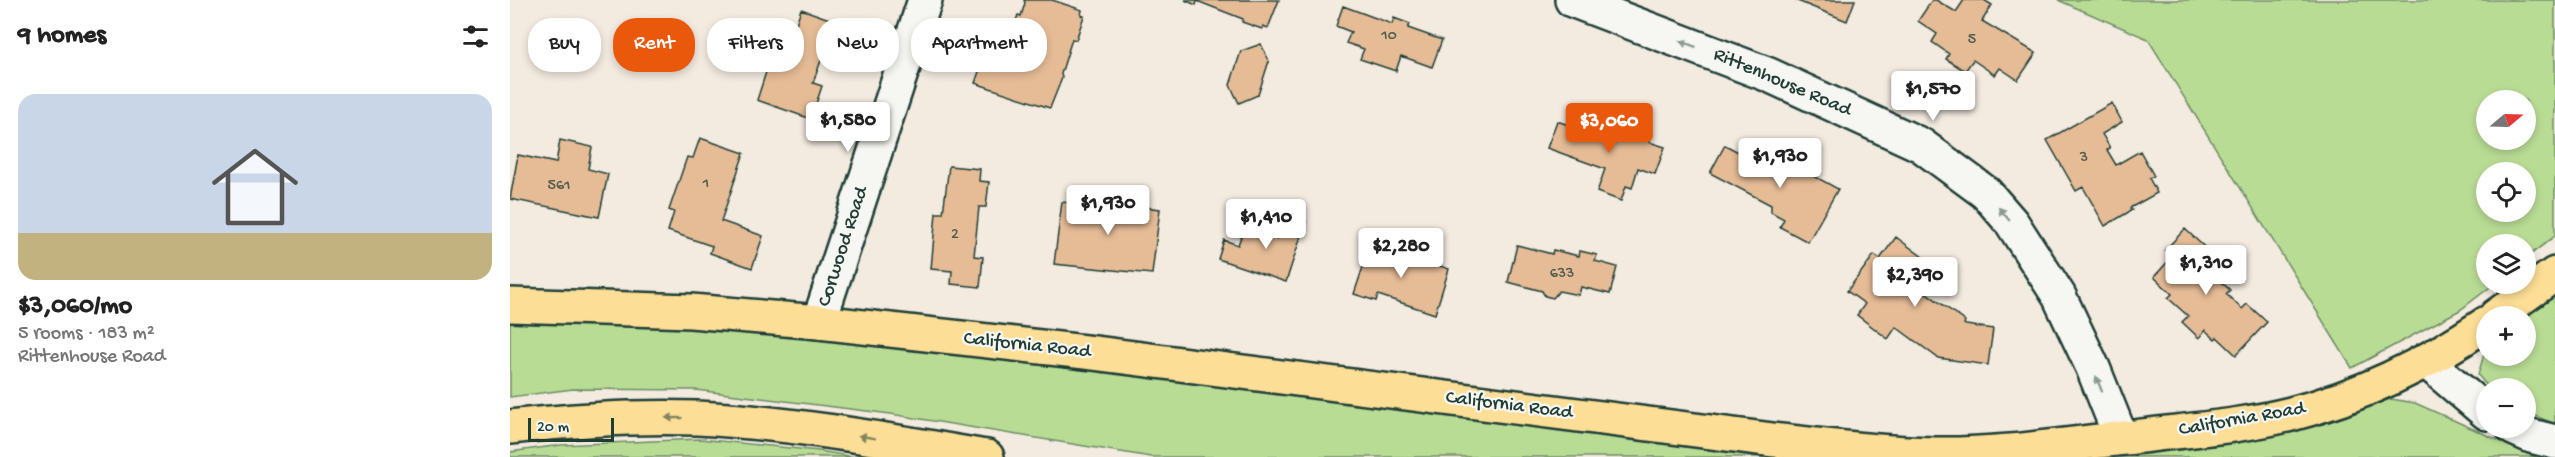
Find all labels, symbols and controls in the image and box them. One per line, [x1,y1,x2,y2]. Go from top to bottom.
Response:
chip: Buy [528,18,601,72]
chip: Rent [613,18,695,72]
chip: Filters [707,18,804,72]
chip: New [816,18,899,72]
chip: Apartment [911,18,1047,72]
icon: filters [459,20,492,53]
text: 9 homes [18,21,106,52]
house number: 10 [1380,27,1397,46]
house number: 5 [1968,31,1976,50]
one-way arrow [1679,39,1697,48]
street label: Rittenhouse Road [1710,44,1857,123]
pin: $1,570 [1884,71,1982,122]
text: $1,570 [1905,79,1961,102]
north arrow [2476,90,2536,150]
map controls [2476,90,2536,438]
pin: $1,580 [799,102,897,153]
pin: $3,060 [1560,103,1658,154]
text: $1,580 [820,110,876,133]
text: $3,060 [1580,111,1638,134]
icon: home [201,133,309,241]
pin: $1,930 [1731,138,1829,189]
text: $1,930 [1752,146,1808,169]
house number: 3 [2079,149,2088,168]
button: locate [2476,162,2536,222]
house number: 1 [702,175,709,194]
house number: 561 [548,177,570,196]
street label: Corwood Road [814,182,875,310]
pin: $1,930 [1059,185,1157,236]
text: $1,930 [1080,193,1136,216]
pin: $1,410 [1217,199,1315,250]
text: $1,410 [1240,207,1292,230]
one-way arrow [1998,207,2011,222]
house number: 2 [951,226,959,245]
pin: $2,280 [1352,228,1450,279]
button: layers [2476,234,2536,294]
text: $2,280 [1372,236,1430,259]
pin: $1,310 [2157,245,2255,296]
text: $1,310 [2179,253,2233,276]
pin: $2,390 [1866,257,1964,308]
house number: 633 [1550,265,1574,284]
text: $2,390 [1887,265,1943,288]
text: $3,060/mo [18,292,132,323]
button: + [2476,306,2536,366]
text: 5 rooms · 183 m² [18,323,155,346]
street label: California Road [962,328,1094,364]
text: Rittenhouse Road [18,346,166,369]
one-way arrow [2094,374,2104,392]
button: − [2476,378,2536,438]
street label: California Road [1444,387,1576,425]
street label: California Road [2177,397,2309,442]
one-way arrow [664,413,683,423]
scale bar [528,415,614,442]
text: 20 m [537,419,569,438]
one-way arrow [858,433,877,442]

